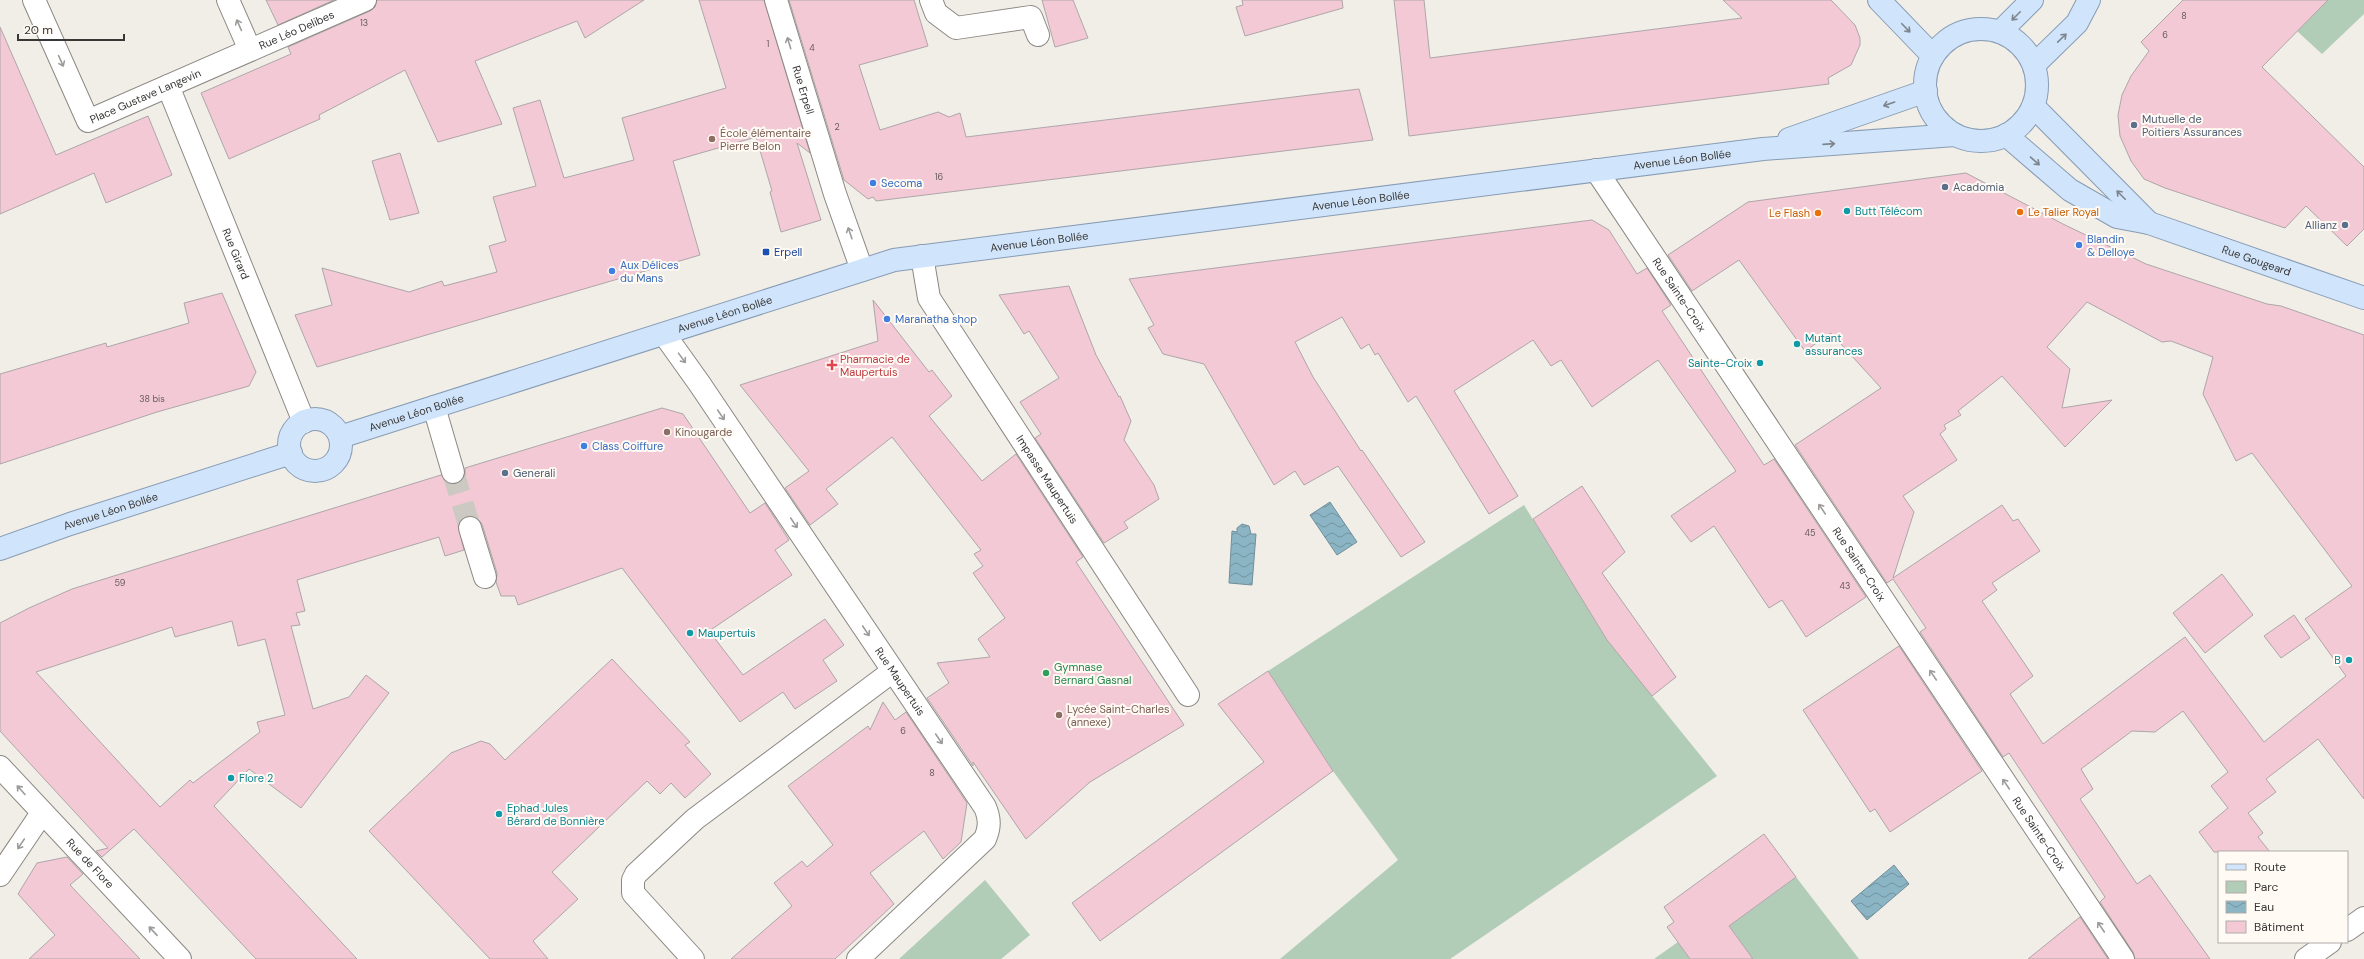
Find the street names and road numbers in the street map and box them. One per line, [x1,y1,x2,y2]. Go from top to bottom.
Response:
street label: Rue Léo Delibes [257,7,336,53]
street label: Rue Erpell [789,64,817,116]
street label: Place Gustave Langevin [88,66,203,126]
street label: Avenue Léon Bollée [1632,146,1732,173]
street label: Avenue Léon Bollée [1311,187,1410,214]
street label: Rue Girard [219,226,253,281]
street label: Avenue Léon Bollée [989,228,1089,255]
street label: Rue Gougeard [2220,242,2293,279]
street label: Rue Sainte-Croix [1650,255,1709,335]
street label: Avenue Léon Bollée [676,292,774,336]
street label: Avenue Léon Bollée [367,391,465,434]
street label: Impasse Maupertuis [1013,432,1081,526]
street label: Avenue Léon Bollée [61,489,160,533]
street label: Rue Sainte-Croix [1830,524,1889,604]
street label: Rue Maupertuis [872,644,928,718]
street label: Rue Sainte-Croix [2009,794,2069,874]
street label: Rue de Flore [64,835,117,891]

